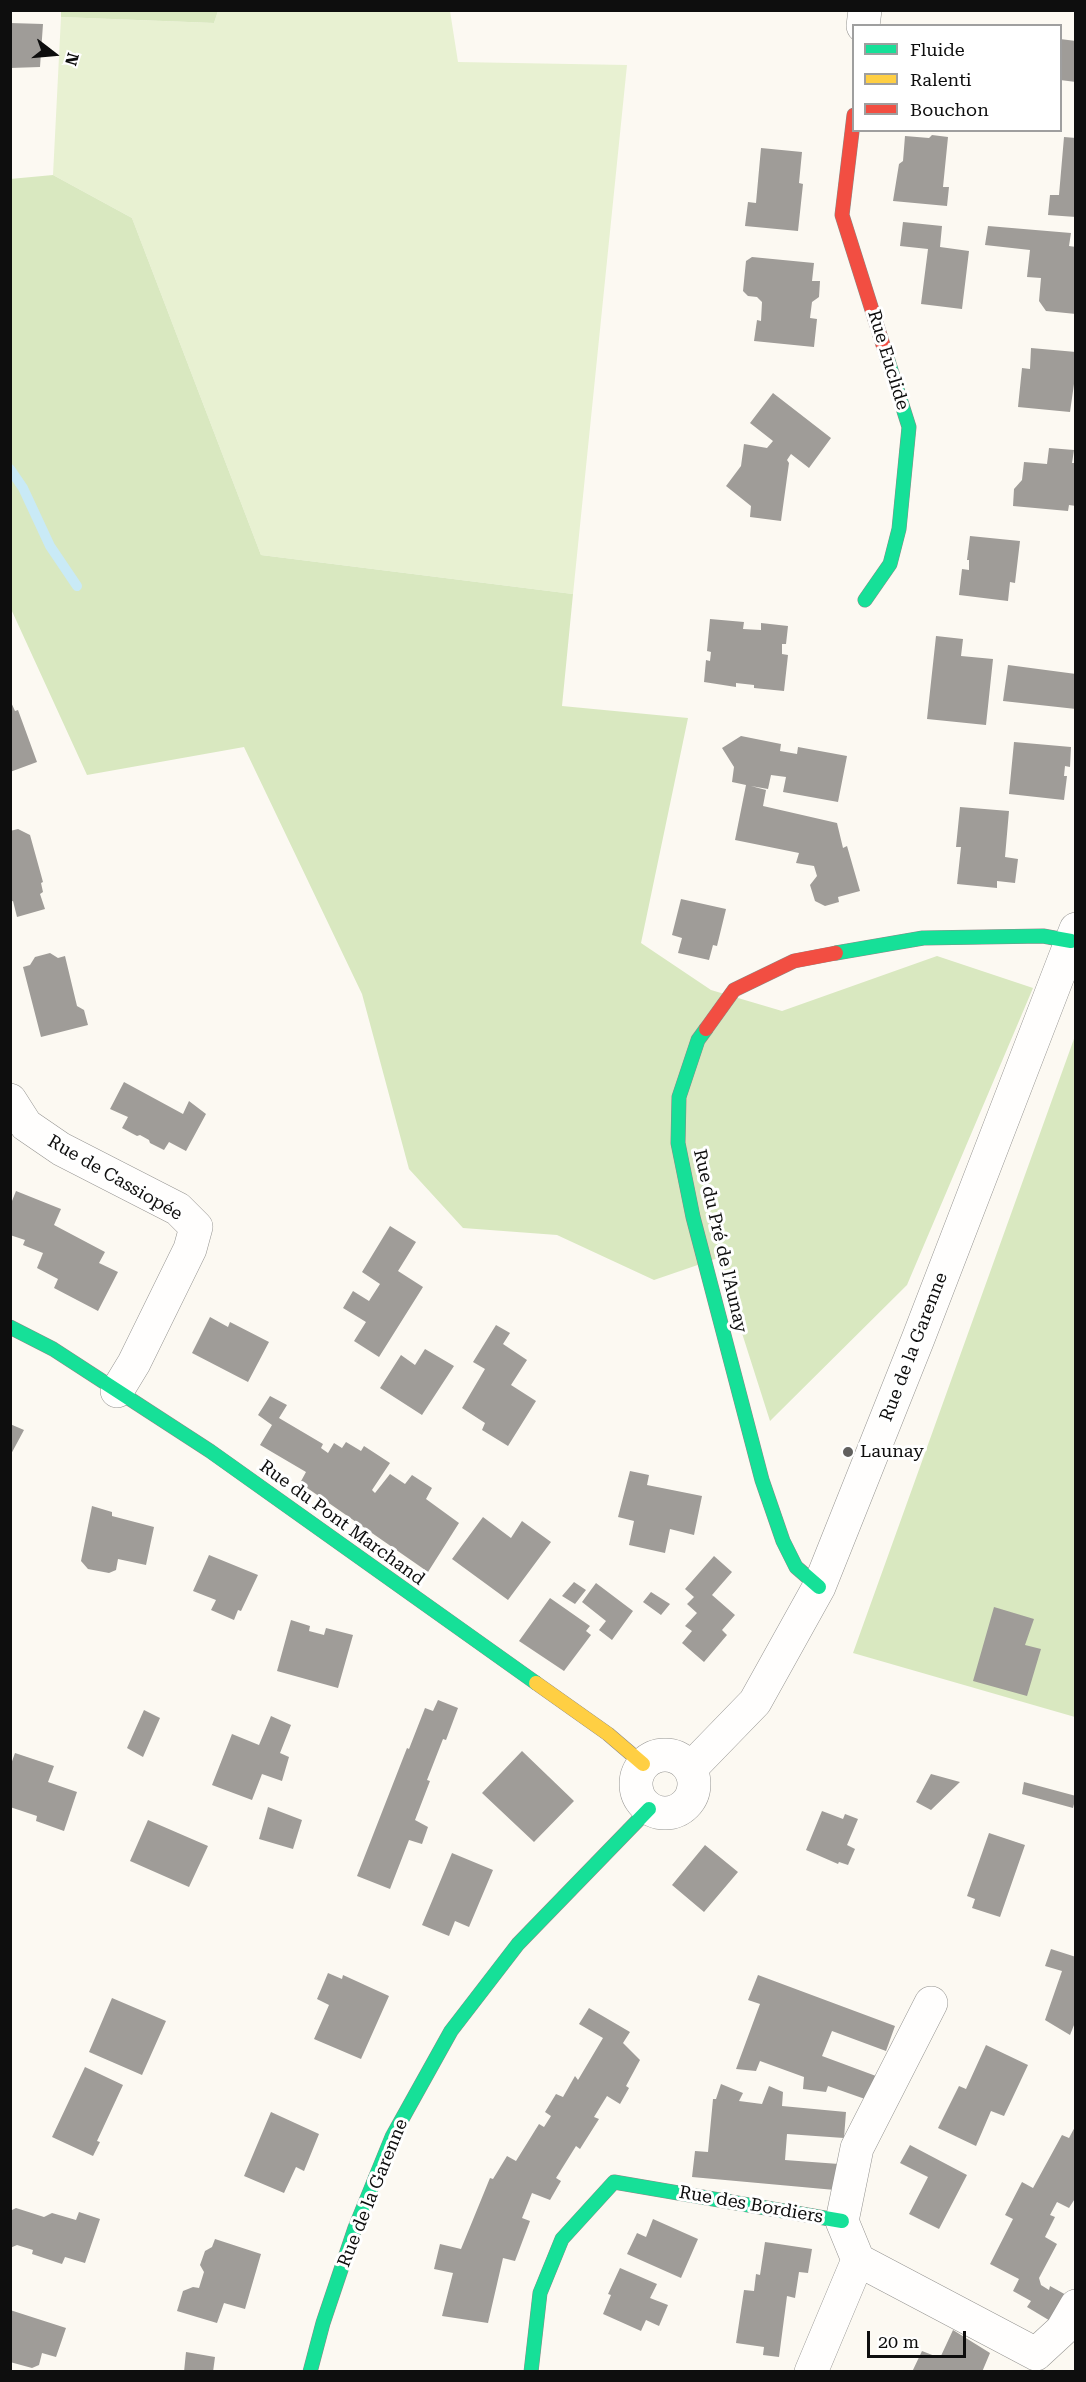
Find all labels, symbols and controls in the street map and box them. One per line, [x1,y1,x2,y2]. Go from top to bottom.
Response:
north arrow [24,24,84,84]
legend [852,24,1062,132]
text: Fluide [910,39,965,60]
text: N [61,51,83,68]
text: Ralenti [910,69,972,90]
text: Bouchon [910,99,989,120]
street label: Rue Euclide [863,307,913,413]
street label: Rue de Cassiopée [44,1131,186,1225]
street label: Rue du Pré de l'Aunay [688,1147,752,1335]
street label: Rue de la Garenne [876,1269,952,1425]
place label: Launay [860,1441,924,1463]
marker: Launay [841,1445,855,1459]
street label: Rue du Pont Marchand [255,1456,429,1590]
street label: Rue de la Garenne [333,2116,413,2270]
street label: Rue des Bordiers [677,2182,825,2228]
scale bar [870,2319,969,2357]
text: 20 m [878,2331,919,2352]

